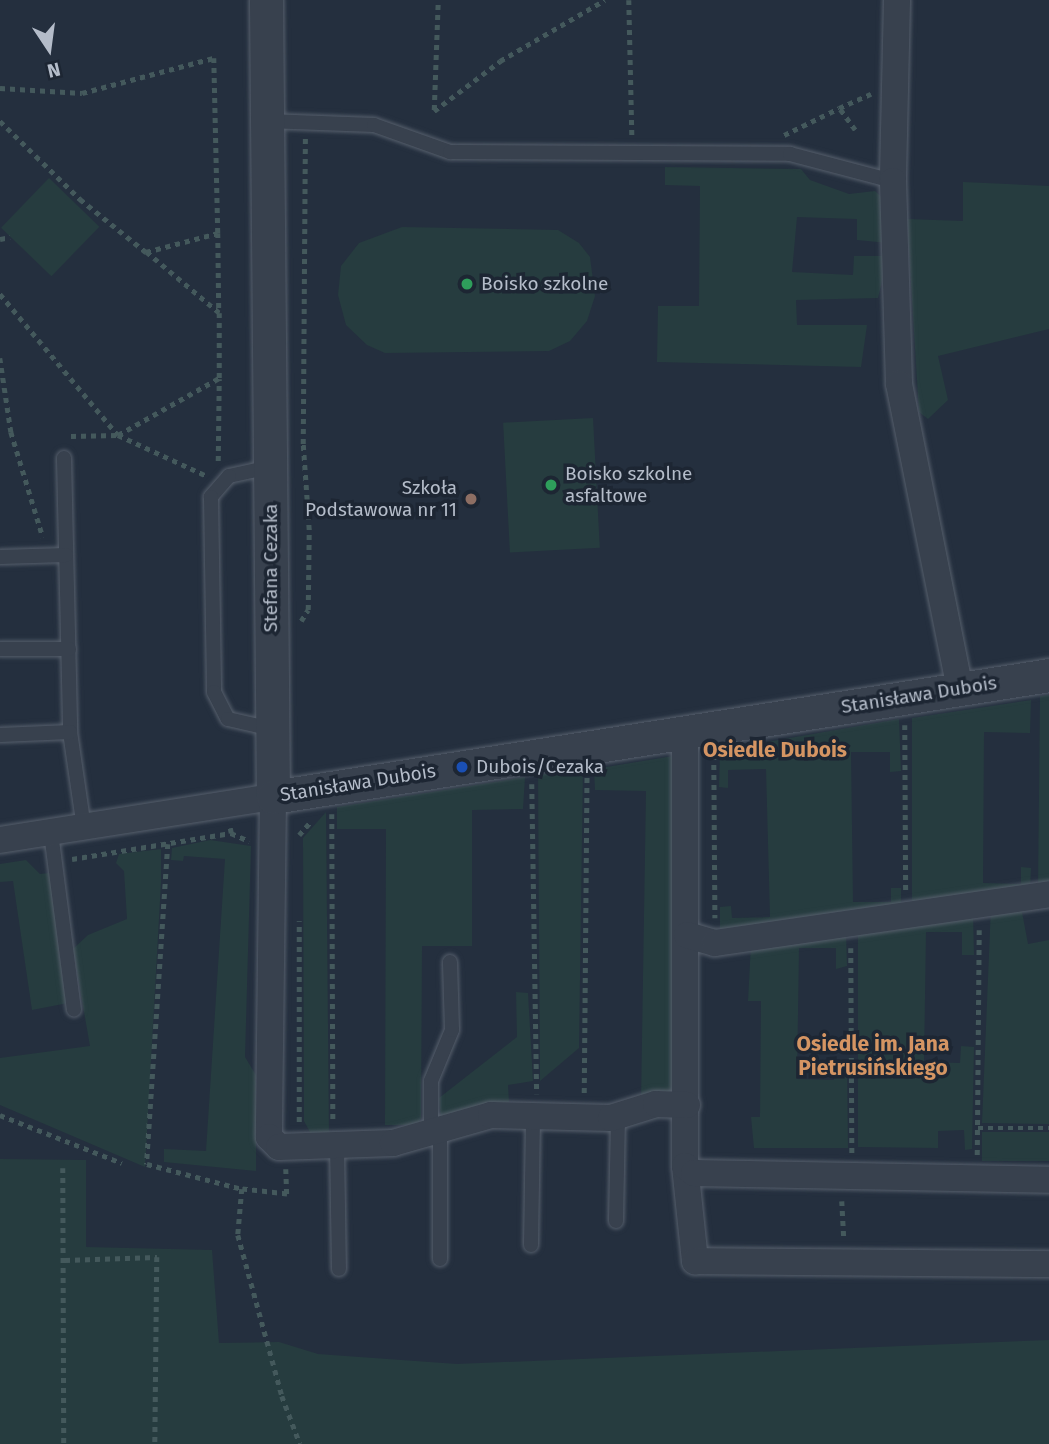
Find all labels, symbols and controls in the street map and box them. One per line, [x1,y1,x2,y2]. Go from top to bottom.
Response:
north arrow [14,14,84,84]
text: N [45,57,63,83]
place label: Boisko szkolne [481,273,608,295]
marker: Boisko szkolne [459,276,475,292]
place label: Boisko szkolne asfaltowe [565,463,692,507]
place label: Szkoła Podstawowa nr 11 [305,477,457,521]
marker: Boisko szkolne asfaltowe [543,477,559,493]
marker: Szkoła Podstawowa nr 11 [463,491,479,507]
street label: Stefana Cezaka [260,504,282,632]
street label: Stanisława Dubois [840,671,998,719]
district label: Osiedle Dubois [703,737,847,763]
place label: Dubois/Cezaka [476,756,604,778]
street label: Stanisława Dubois [279,759,437,807]
marker: Dubois/Cezaka [454,759,470,775]
district label: Osiedle im. Jana Pietrusińskiego [797,1031,949,1081]

